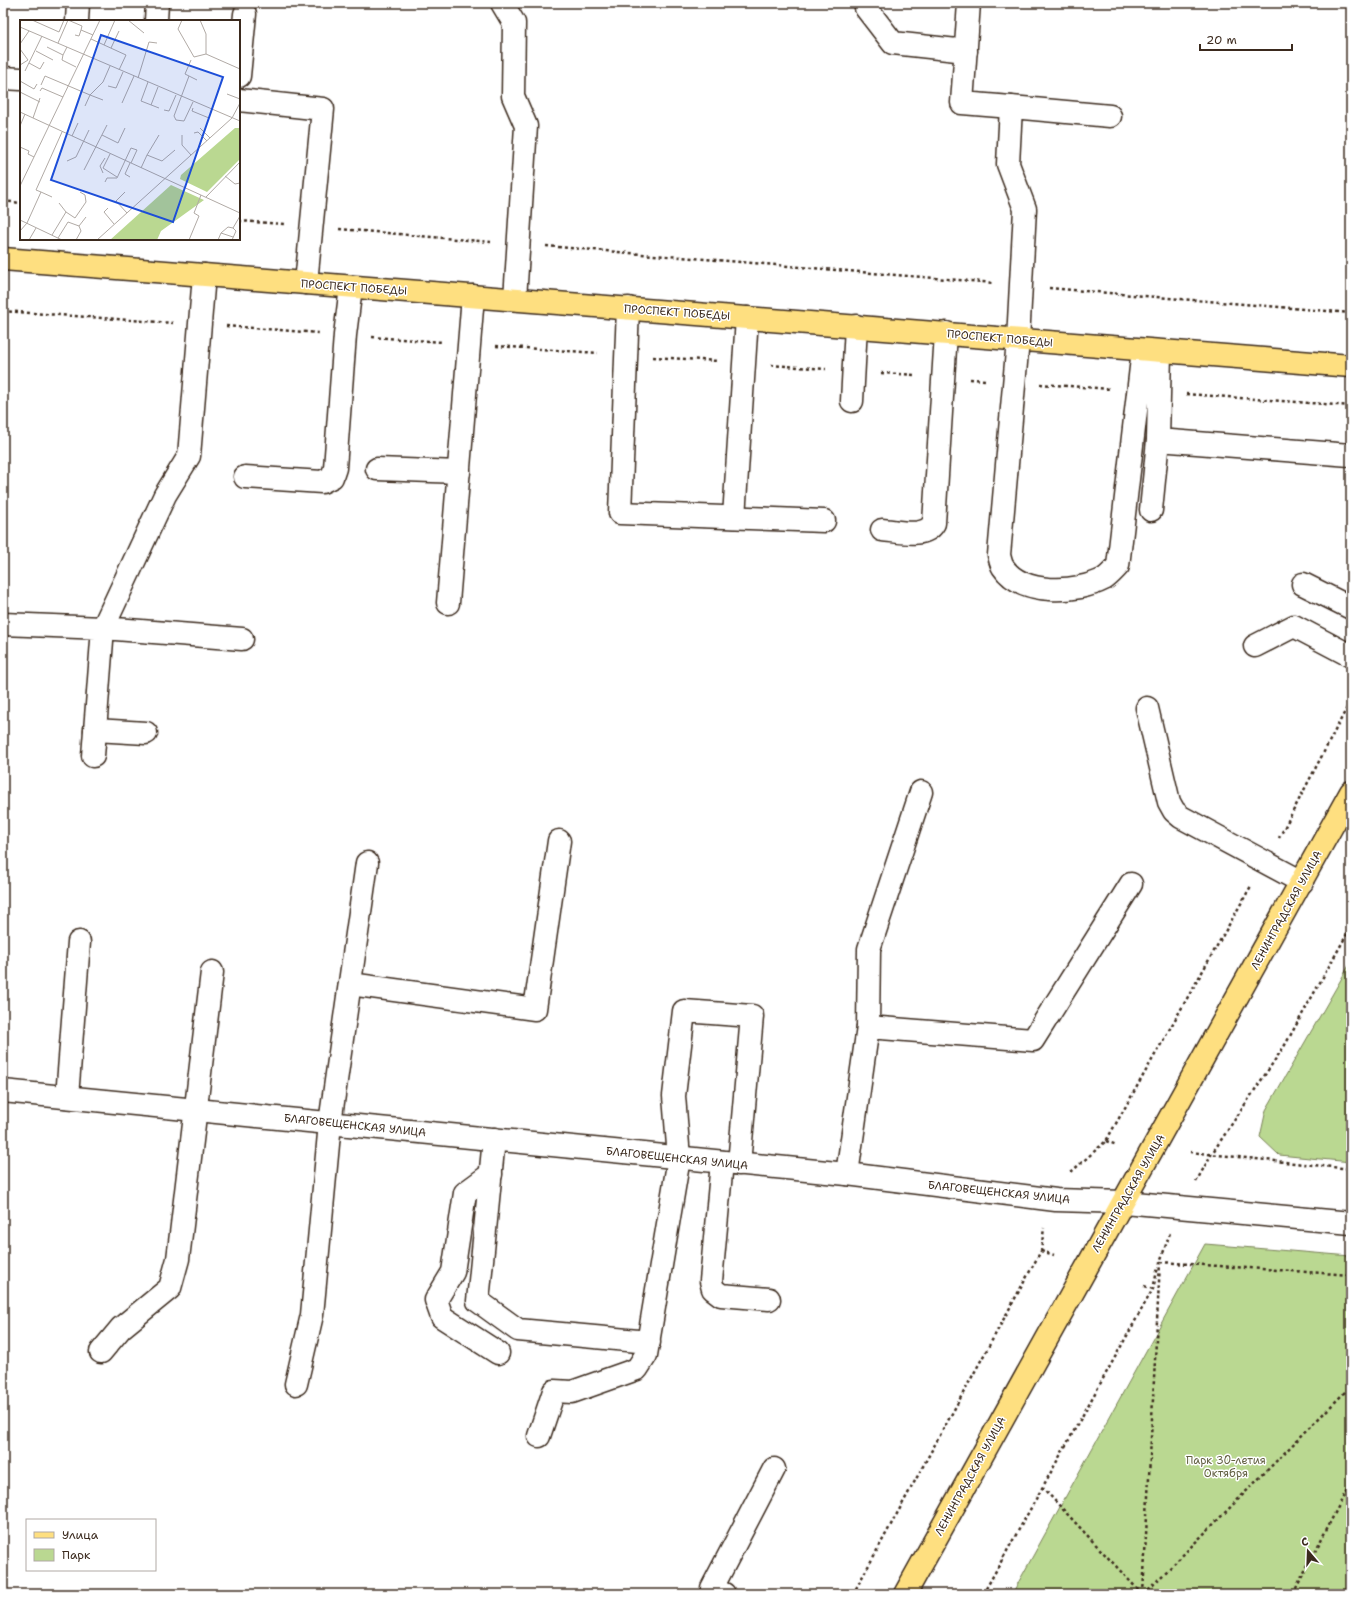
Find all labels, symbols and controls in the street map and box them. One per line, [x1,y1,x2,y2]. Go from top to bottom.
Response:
inset map [20,20,240,240]
scale bar [1200,26,1292,52]
text: 20 m [1206,32,1237,48]
street label: ПРОСПЕКТ ПОБЕДЫ [300,276,407,299]
street label: ПРОСПЕКТ ПОБЕДЫ [623,301,730,324]
street label: ПРОСПЕКТ ПОБЕДЫ [946,326,1054,351]
street label: ЛЕНИНГРАДСКАЯ УЛИЦА [1247,848,1325,972]
street label: БЛАГОВЕЩЕНСКАЯ УЛИЦА [283,1111,427,1140]
street label: ЛЕНИНГРАДСКАЯ УЛИЦА [1088,1131,1168,1255]
street label: БЛАГОВЕЩЕНСКАЯ УЛИЦА [605,1144,749,1173]
street label: БЛАГОВЕЩЕНСКАЯ УЛИЦА [927,1178,1071,1207]
street label: ЛЕНИНГРАДСКАЯ УЛИЦА [931,1414,1009,1538]
park label: Парк 30-летия Октября [1186,1453,1266,1481]
legend [26,1519,156,1571]
text: Улица [62,1527,99,1543]
north arrow [1288,1531,1328,1571]
text: С [1299,1534,1311,1550]
text: Парк [62,1547,91,1563]

